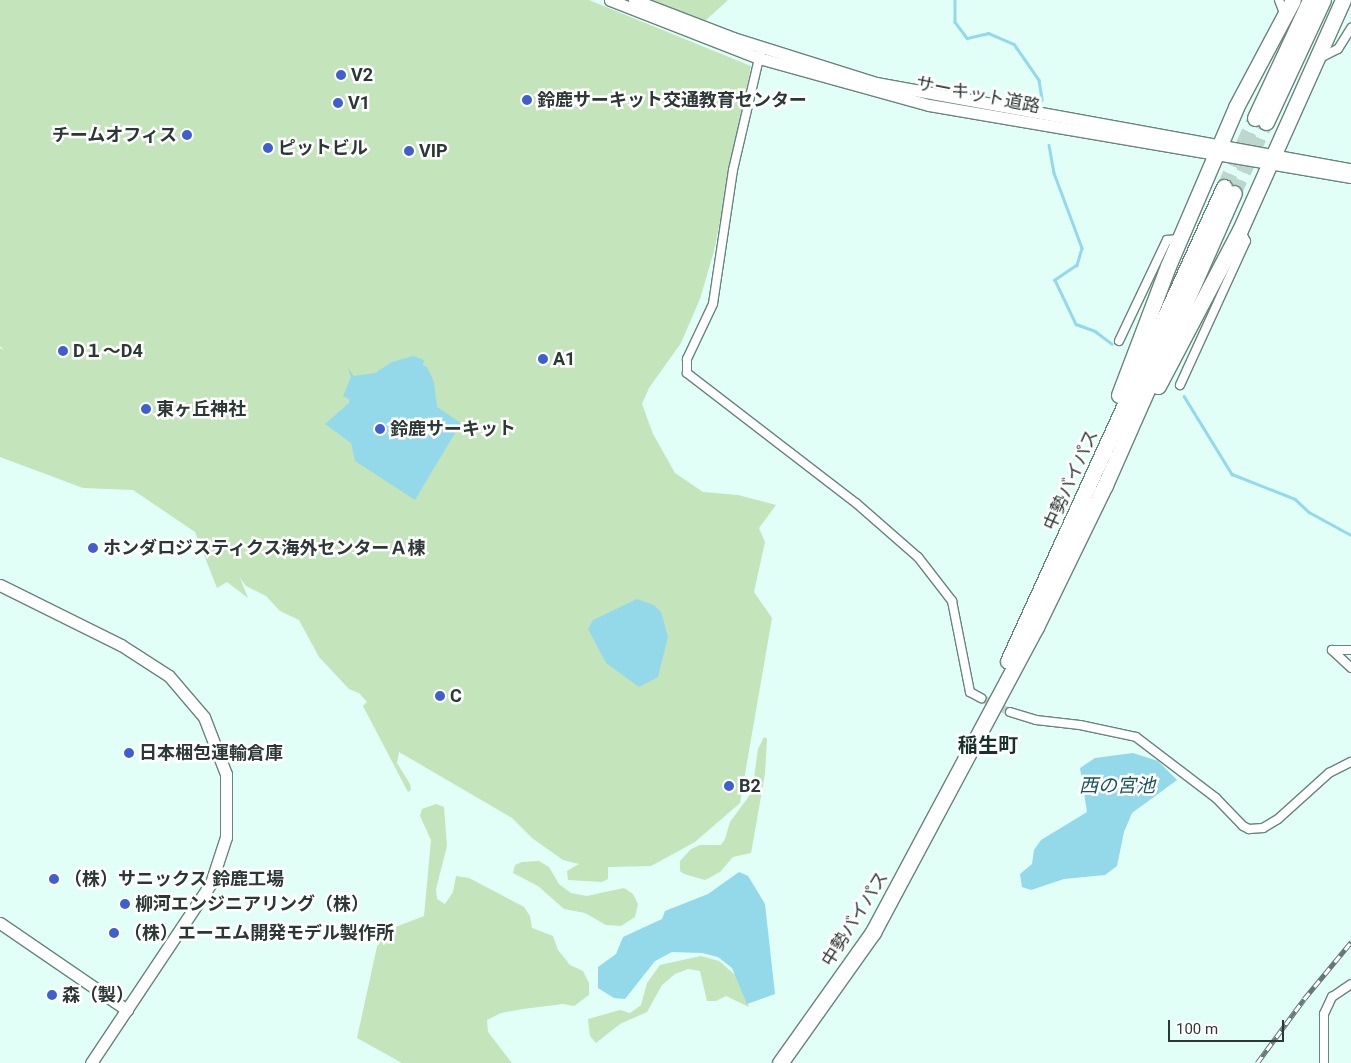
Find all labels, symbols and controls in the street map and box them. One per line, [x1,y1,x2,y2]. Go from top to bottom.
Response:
place label: V2 [351,64,373,86]
marker: V2 [335,69,347,81]
street label: サーキット道路 [914,72,1042,118]
place label: 鈴鹿サーキット交通教育センター [537,89,807,111]
place label: V1 [348,92,370,114]
marker: 鈴鹿サーキット交通教育センター [521,94,533,106]
marker: V1 [332,97,344,109]
place label: チームオフィス [51,124,177,146]
marker: チームオフィス [181,129,193,141]
place label: ピットビル [278,137,368,159]
place label: VIP [419,140,448,162]
marker: ピットビル [262,142,274,154]
marker: VIP [403,145,415,157]
place label: D１～D4 [73,340,143,362]
marker: D１～D4 [57,345,69,357]
place label: A1 [553,348,575,370]
marker: A1 [537,353,549,365]
place label: 東ヶ丘神社 [156,398,246,420]
marker: 東ヶ丘神社 [140,403,152,415]
place label: 鈴鹿サーキット [390,418,516,440]
marker: 鈴鹿サーキット [374,423,386,435]
street label: 中勢バイパス [1039,426,1103,534]
place label: ホンダロジスティクス海外センターＡ棟 [103,537,427,559]
marker: ホンダロジスティクス海外センターＡ棟 [87,542,99,554]
place label: C [450,685,462,707]
marker: C [434,690,446,702]
district label: 稲生町 [958,733,1018,757]
place label: 日本梱包運輸倉庫 [139,742,283,764]
marker: 日本梱包運輸倉庫 [123,747,135,759]
place label: B2 [739,775,761,797]
water label: 西の宮池 [1079,775,1155,797]
marker: B2 [723,780,735,792]
street label: 中勢バイパス [817,867,893,971]
place label: （株）サニックス 鈴鹿工場 [64,868,284,890]
marker: （株）サニックス 鈴鹿工場 [48,873,60,885]
place label: 柳河エンジニアリング（株） [135,893,369,915]
marker: 柳河エンジニアリング（株） [119,898,131,910]
place label: （株）エーエム開発モデル製作所 [124,922,394,944]
marker: （株）エーエム開発モデル製作所 [108,927,120,939]
place label: 森（製） [62,984,134,1006]
marker: 森（製） [46,989,58,1001]
scale bar [1171,1010,1287,1042]
text: 100 m [1176,1020,1218,1038]

